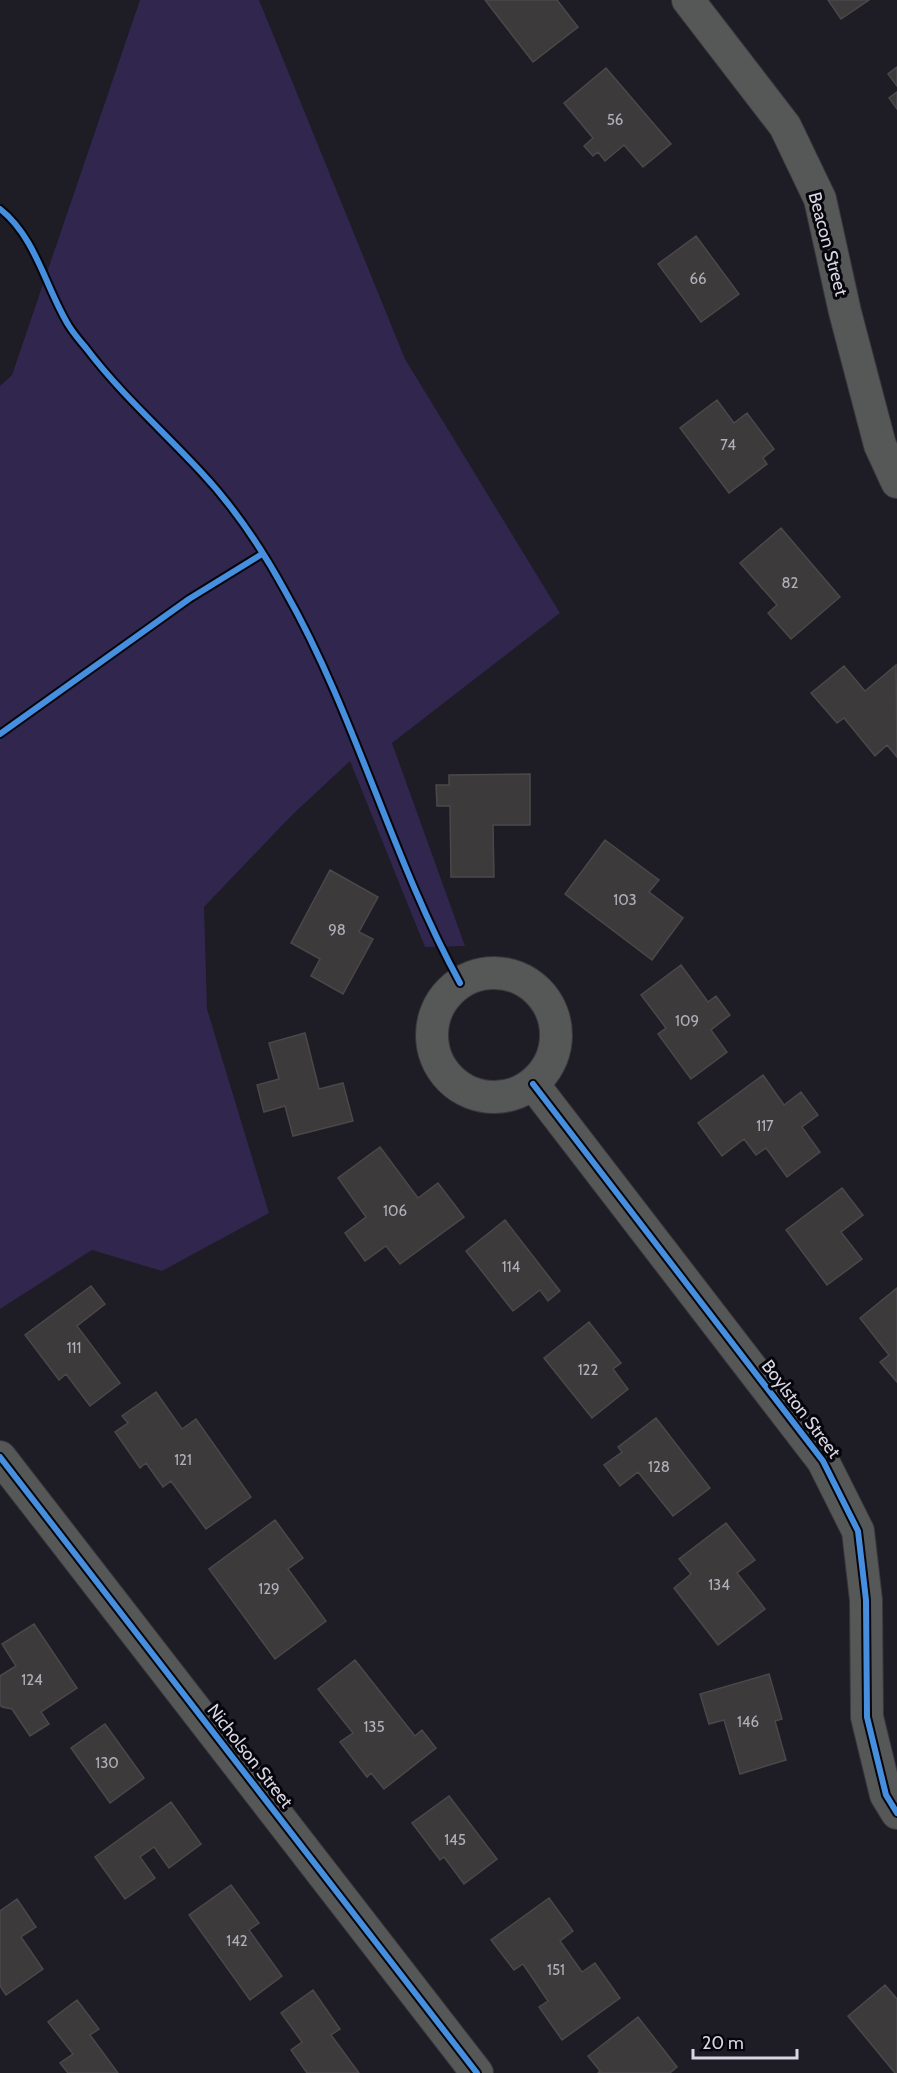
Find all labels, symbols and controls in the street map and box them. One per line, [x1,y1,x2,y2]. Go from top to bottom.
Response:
house number: 56 [607,111,623,129]
street label: Beacon Street [804,190,852,298]
house number: 66 [689,270,707,288]
house number: 74 [720,436,736,454]
house number: 82 [782,574,799,592]
house number: 103 [613,891,637,909]
house number: 98 [328,921,346,939]
house number: 109 [675,1012,699,1030]
house number: 117 [756,1117,774,1135]
house number: 106 [383,1202,407,1220]
house number: 114 [502,1258,521,1276]
house number: 111 [67,1339,81,1357]
street label: Boylston Street [757,1355,845,1463]
house number: 122 [578,1361,598,1379]
house number: 121 [174,1451,192,1469]
house number: 128 [648,1458,670,1476]
house number: 134 [708,1576,730,1594]
house number: 129 [258,1580,280,1598]
house number: 124 [21,1671,43,1689]
street label: Nicholson Street [203,1700,297,1812]
house number: 146 [737,1713,759,1731]
house number: 135 [363,1718,385,1736]
house number: 130 [95,1754,119,1772]
house number: 145 [444,1831,466,1849]
house number: 142 [226,1932,248,1950]
house number: 151 [547,1961,565,1979]
scale bar [693,2022,796,2060]
text: 20 m [702,2032,744,2054]

